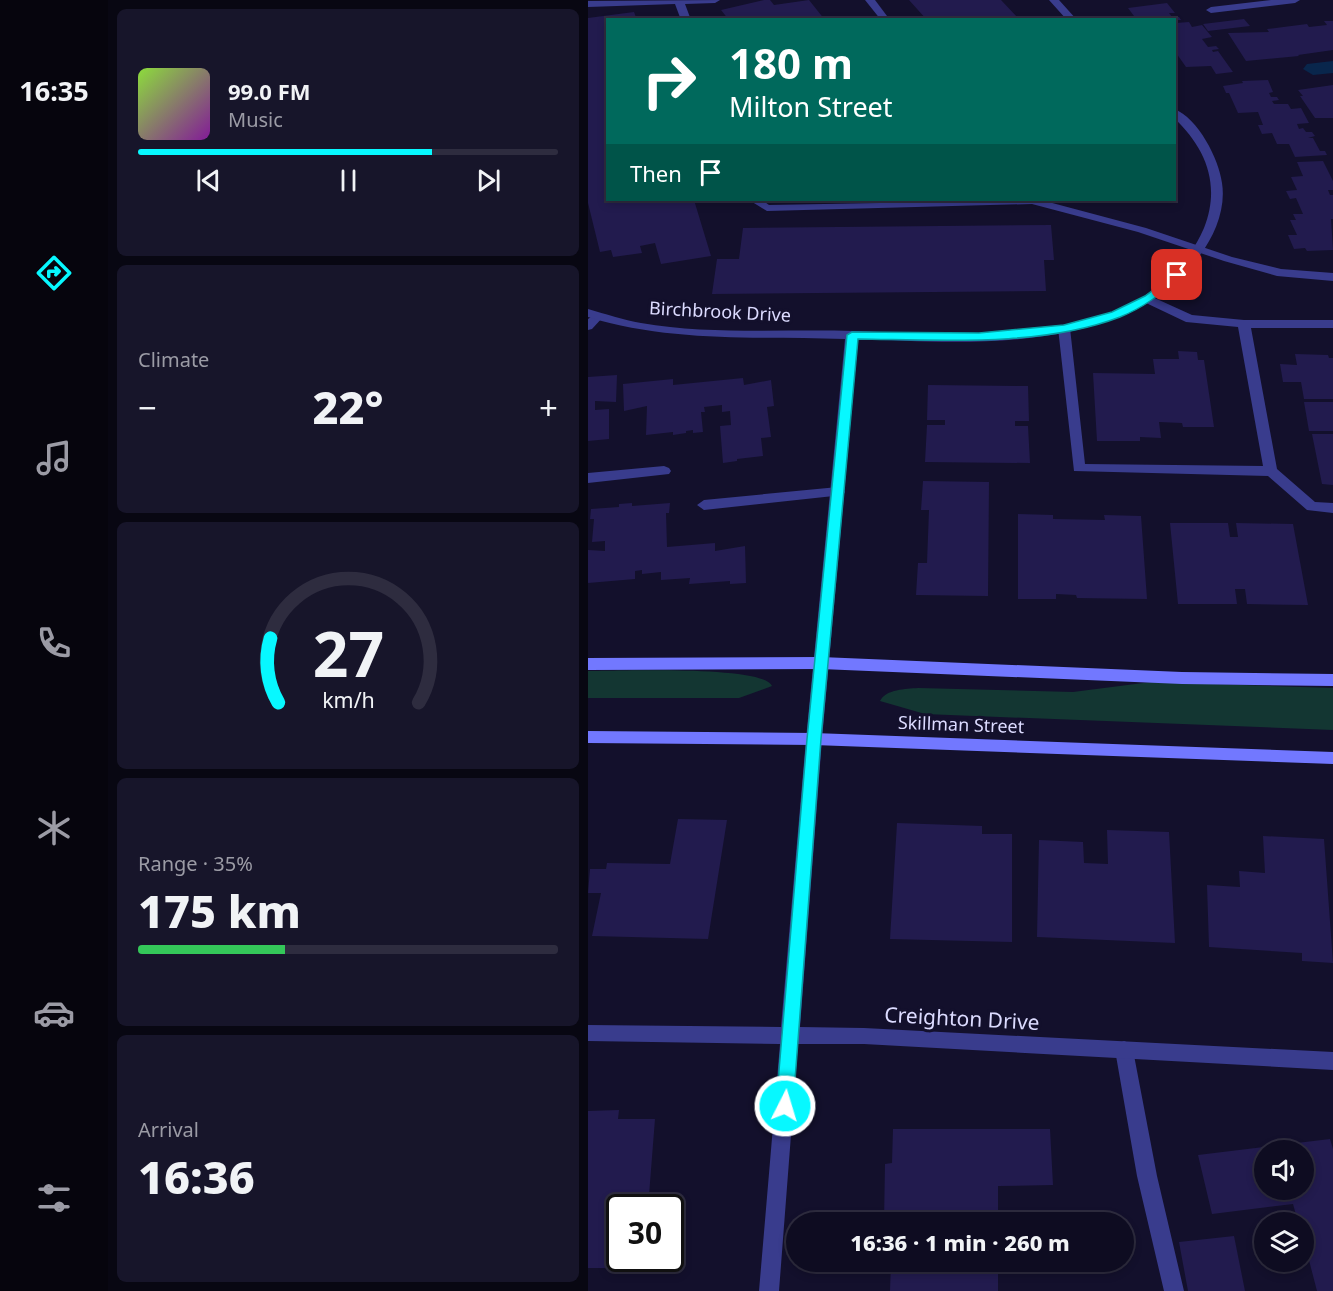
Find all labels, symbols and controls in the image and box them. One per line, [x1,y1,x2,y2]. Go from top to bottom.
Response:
text: 180 m [729,34,853,91]
icon: right [630,42,708,120]
text: 16:35 [19,72,89,109]
text: 99.0 FM [228,76,310,106]
text: Milton Street [729,88,893,125]
text: Music [228,106,283,133]
icon: arrive [694,156,727,189]
text: Then [630,158,682,188]
icon: previous [192,164,225,197]
icon: pause [332,164,365,197]
icon: next [472,164,505,197]
pin [1151,249,1202,300]
icon: directions [33,252,75,294]
icon: arrive [1160,258,1193,291]
street label: Birchbrook Drive [649,295,792,327]
text: Climate [138,346,209,373]
text: 22° [312,376,384,437]
text: − [138,385,157,430]
text: + [539,385,558,430]
icon: music [33,437,75,479]
text: 27 [312,610,384,695]
icon: phone [33,622,75,664]
text: km/h [322,685,374,714]
street label: Skillman Street [897,710,1025,738]
icon: climate [33,807,75,849]
text: Range · 35% [138,850,253,877]
text: 175 km [138,880,301,941]
icon: car [33,992,75,1034]
street label: Creighton Drive [884,1000,1040,1036]
position arrow [753,1074,817,1138]
text: Arrival [138,1116,199,1143]
map controls [1254,1140,1314,1272]
button: sound [1254,1140,1314,1200]
text: 16:36 [138,1146,255,1207]
icon: filters [33,1177,75,1219]
speed limit sign: 30 [606,1194,684,1272]
button: layers [1254,1212,1314,1272]
text: 16:36 · 1 min · 260 m [850,1227,1070,1257]

